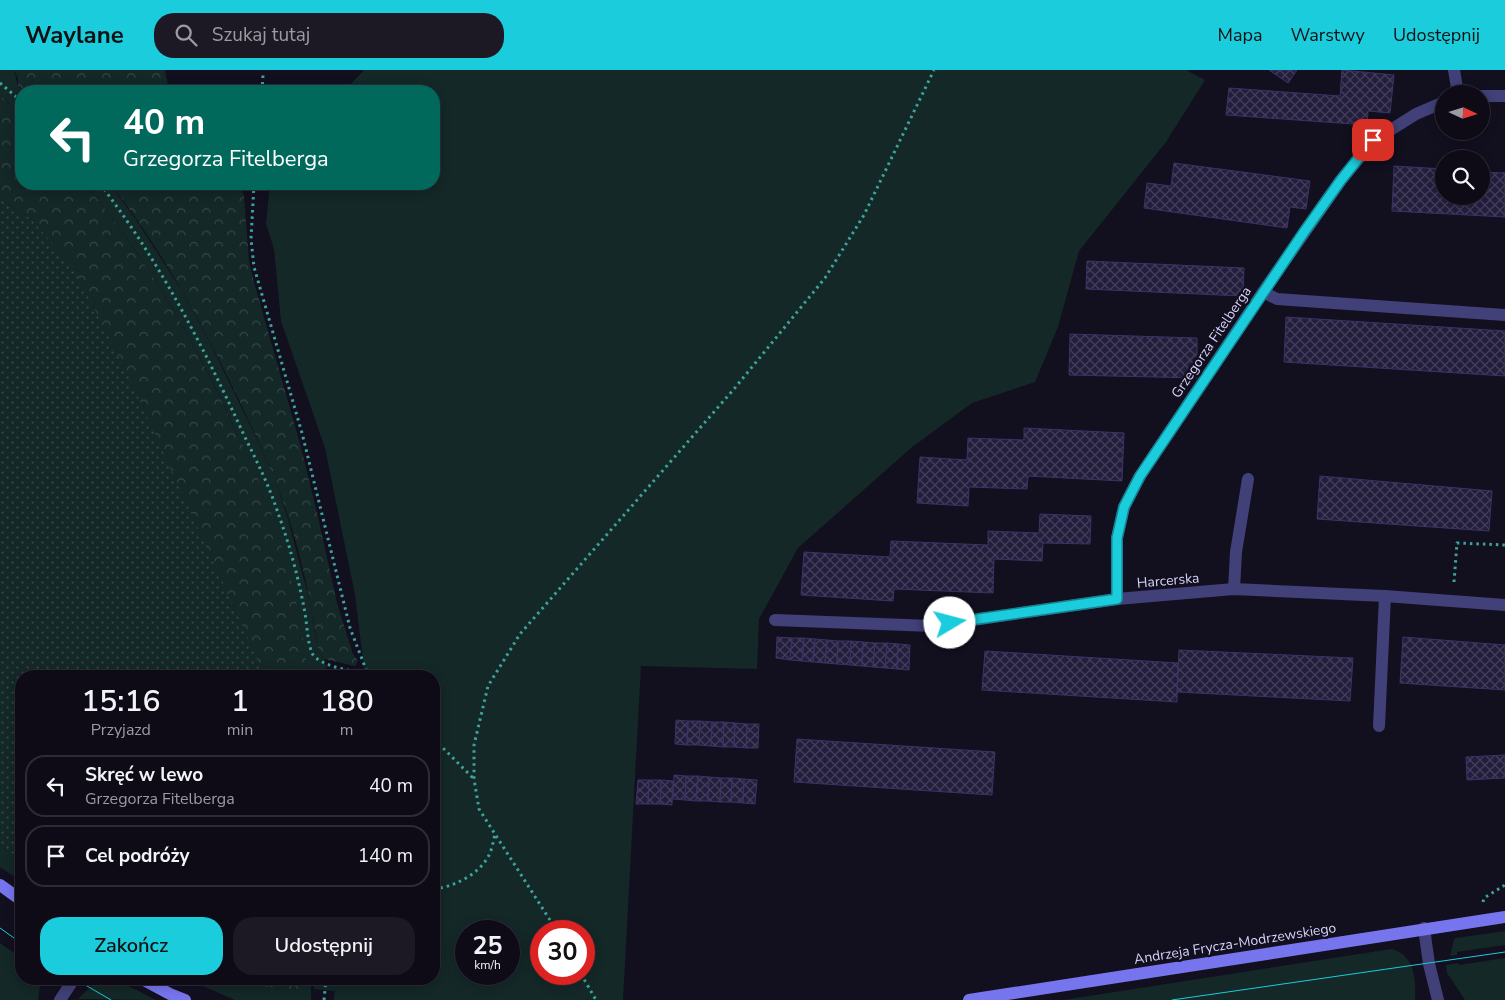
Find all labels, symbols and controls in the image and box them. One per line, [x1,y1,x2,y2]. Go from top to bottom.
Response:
search box [154,13,504,58]
text: Waylane [25,19,124,51]
icon: search [172,21,200,49]
text: Szukaj tutaj [212,22,310,48]
text: Mapa [1218,23,1262,47]
text: Warstwy [1290,23,1365,47]
text: Udostępnij [1393,23,1480,47]
north arrow [1435,85,1490,140]
map controls [1435,85,1490,205]
text: 40 m [123,99,205,146]
icon: left [40,105,105,170]
pin [1352,119,1394,161]
icon: arrive [1359,126,1387,154]
text: Grzegorza Fitelberga [123,144,329,174]
button: search [1435,150,1490,205]
street label: Grzegorza Fitelberga [1167,283,1256,402]
street label: Harcerska [1136,568,1200,593]
position arrow [923,596,975,648]
text: 15:16 [81,681,160,722]
text: 1 [231,681,249,722]
text: 180 [320,681,374,722]
text: Przyjazd [91,719,151,741]
text: min [227,719,253,741]
text: m [340,719,354,741]
text: Skręć w lewo [85,762,203,788]
icon: left [42,772,70,800]
text: 40 m [369,773,413,799]
text: Grzegorza Fitelberga [85,788,235,810]
icon: arrive [42,842,70,870]
text: Cel podróży [85,843,189,869]
text: 140 m [358,843,413,869]
button: Zakończ [40,917,223,975]
button: Udostępnij [233,917,415,975]
street label: Andrzeja Frycza-Modrzewskiego [1133,918,1338,969]
speed limit sign: 30 [530,920,595,985]
text: 25 [472,929,503,963]
text: km/h [474,957,501,973]

